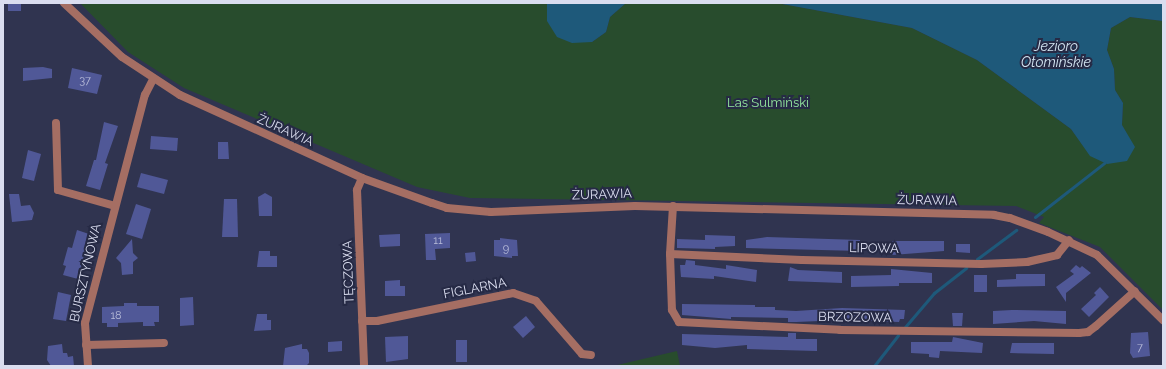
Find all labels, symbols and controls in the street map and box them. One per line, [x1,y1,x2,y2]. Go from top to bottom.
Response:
water label: Jezioro Otomińskie [1021,38,1091,70]
house number: 37 [79,74,91,88]
park label: Las Sulmiński [727,95,809,111]
street label: ŻURAWIA [254,112,316,150]
street label: ŻURAWIA [572,186,632,204]
street label: ŻURAWIA [897,193,957,209]
street label: BURSZTYNOWA [67,222,105,324]
house number: 11 [433,234,443,248]
street label: TĘCZOWA [340,240,358,304]
street label: LIPOWA [849,241,899,257]
house number: 9 [503,242,509,256]
street label: FIGLARNA [442,275,508,303]
house number: 18 [110,309,122,323]
street label: BRZOZOWA [818,310,892,326]
house number: 7 [1137,341,1143,355]

